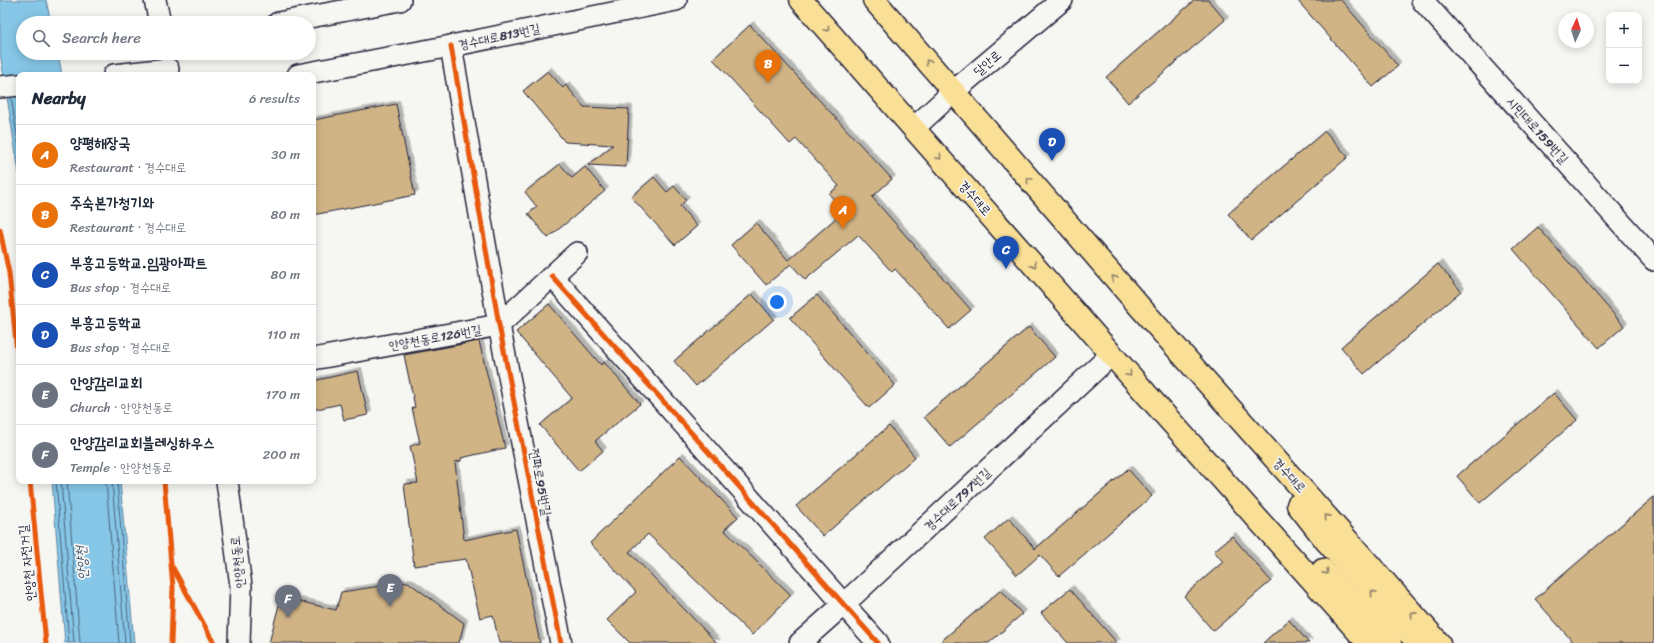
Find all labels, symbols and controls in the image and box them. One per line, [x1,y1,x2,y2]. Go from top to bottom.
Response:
north arrow [1558,12,1594,48]
map controls [1606,12,1642,84]
button: + [1606,12,1642,48]
search box [16,16,316,60]
street label: 경수대로813번길 [456,16,542,56]
one-way arrow [822,24,829,32]
text: Search here [62,25,141,51]
icon: search [30,27,52,49]
street label: 달안로 [968,44,1006,82]
button: − [1606,48,1642,84]
pin: B [755,50,781,83]
one-way arrow [925,60,932,67]
text: Nearby [32,83,86,113]
text: 6 results [249,87,300,110]
street label: 시민대로159번길 [1501,91,1575,169]
pin: D [1039,128,1065,161]
text: 양평해장국 [70,130,130,156]
text: A [41,143,49,166]
text: 30 m [271,143,300,166]
one-way arrow [935,152,942,160]
text: Restaurant · 경수대로 [70,156,186,179]
street label: 경수대로 [953,175,997,221]
one-way arrow [1027,177,1034,184]
text: 주숙본가청기와 [70,190,155,216]
pin: A [830,196,856,229]
text: B [41,203,49,226]
text: 80 m [271,203,300,226]
text: Restaurant · 경수대로 [70,216,186,239]
pin: C [993,236,1019,269]
text: 부흥고등학교.임광아파트 [70,250,207,276]
one-way arrow [1030,261,1037,268]
text: C [41,263,49,286]
text: 80 m [271,263,300,286]
one-way arrow [1112,275,1119,283]
text: Bus stop · 경수대로 [70,276,171,299]
your location [767,292,787,312]
text: 부흥고등학교 [70,310,142,336]
street label: 안양천동로126번길 [387,318,483,356]
text: D [41,323,49,346]
text: 110 m [267,323,300,346]
text: Bus stop · 경수대로 [70,336,171,359]
one-way arrow [1125,369,1132,376]
text: 안양감리교회 [70,370,142,396]
text: E [41,383,49,406]
text: 170 m [265,383,300,406]
text: Church · 안양천동로 [70,396,173,419]
text: 안양감리교회블레싱하우스 [70,430,215,456]
text: F [41,443,49,466]
text: 200 m [263,443,300,466]
street label: 전파로95번길 [523,446,559,518]
street label: 경수대로 [1267,452,1313,498]
text: Temple · 안양천동로 [70,456,173,479]
street label: 경수대로797번길 [918,461,996,537]
one-way arrow [1324,514,1331,522]
street label: 안양천 자전거길 [12,524,42,602]
street label: 안양천동로 [223,535,251,589]
water label: 안양천 [68,544,96,581]
one-way arrow [1321,568,1328,575]
pin: E [377,574,403,607]
pin: F [275,585,301,618]
one-way arrow [1370,590,1378,598]
one-way arrow [1411,611,1418,619]

